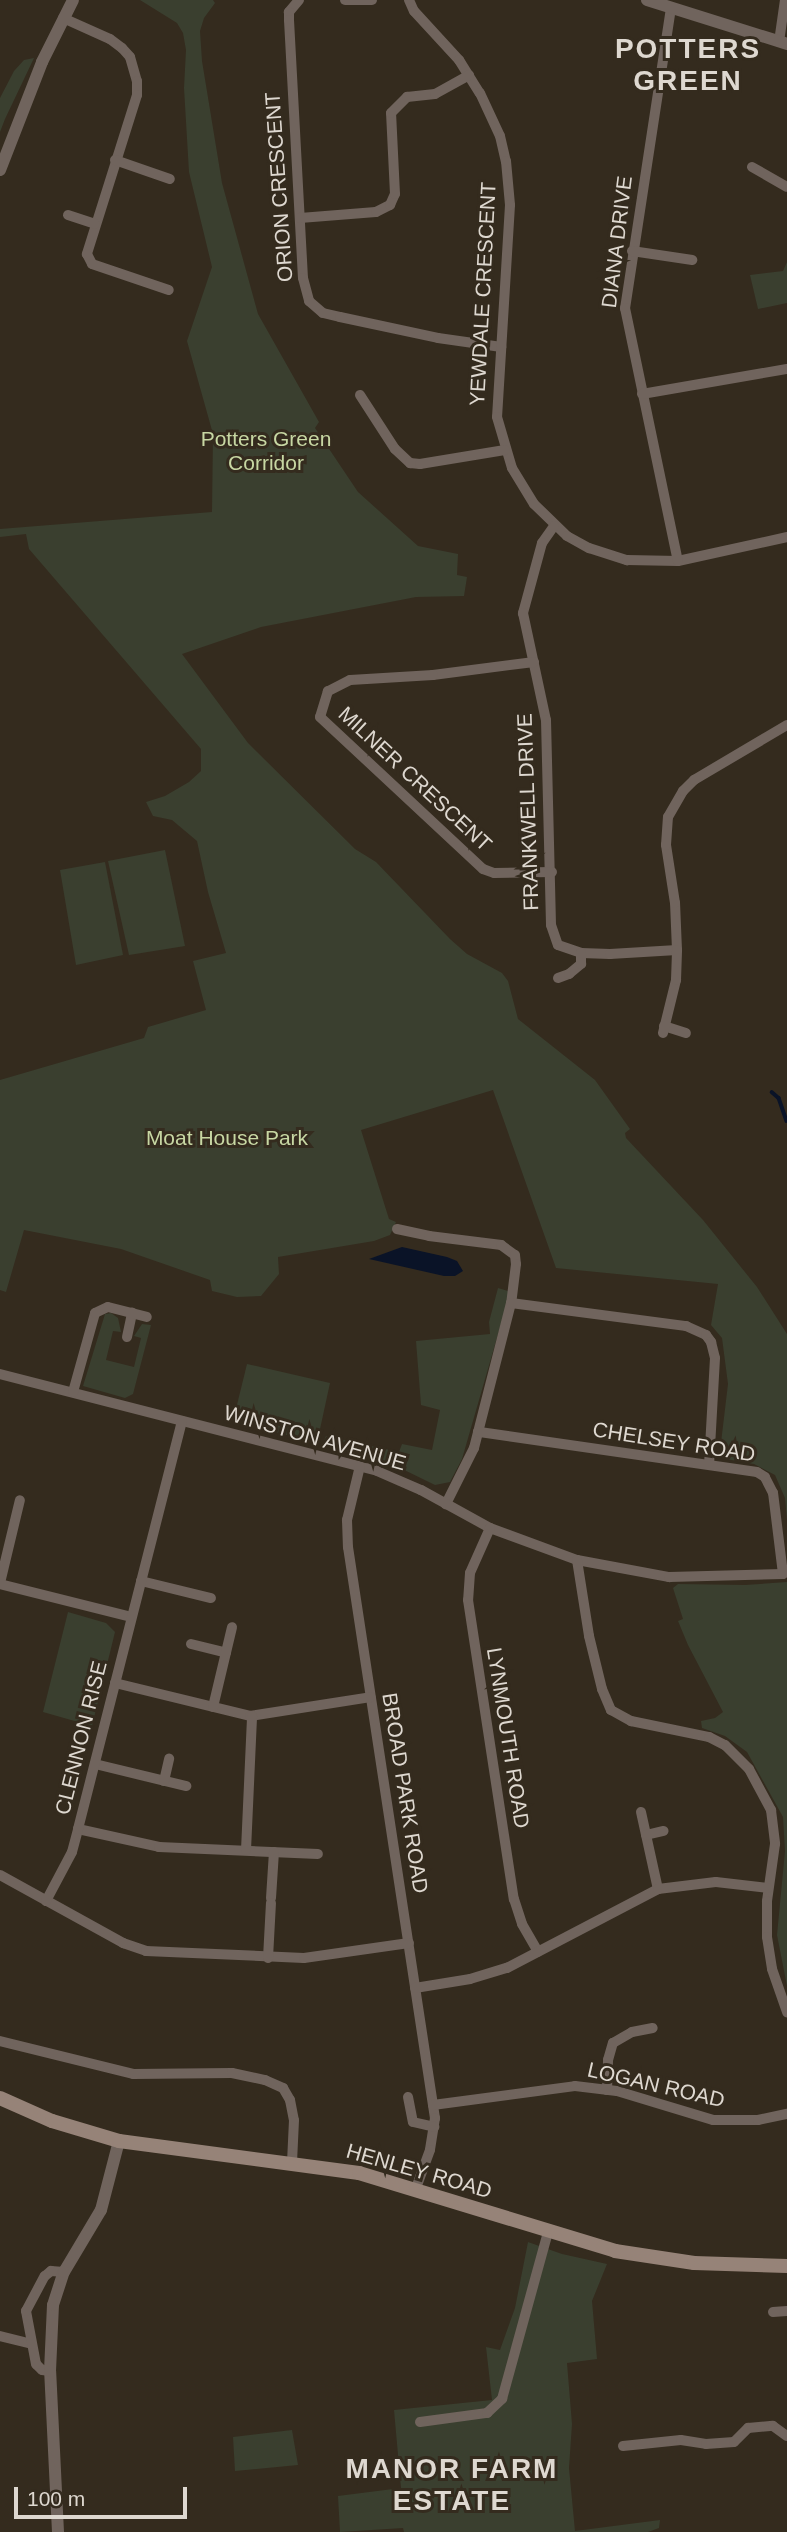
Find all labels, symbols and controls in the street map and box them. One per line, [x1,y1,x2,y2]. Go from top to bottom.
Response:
district label: POTTERS GREEN [616,32,760,98]
street label: ORION CRESCENT [260,91,298,283]
street label: DIANA DRIVE [596,174,638,310]
street label: YEWDALE CRESCENT [465,181,501,407]
park label: Potters Green Corridor [201,426,331,476]
street label: MILNER CRESCENT [333,701,497,857]
street label: FRANKWELL DRIVE [512,712,544,912]
park label: Moat House Park [146,1125,308,1151]
street label: WINSTON AVENUE [220,1400,410,1476]
street label: CHELSEY ROAD [591,1417,757,1467]
street label: LYNMOUTH ROAD [481,1646,535,1830]
street label: CLENNON RISE [50,1659,112,1817]
street label: BROAD PARK ROAD [377,1691,433,1895]
street label: LOGAN ROAD [585,2057,727,2113]
street label: HENLEY ROAD [343,2138,495,2204]
district label: MANOR FARM ESTATE [347,2452,557,2518]
scale bar [18,2472,191,2516]
text: 100 m [27,2487,85,2510]

